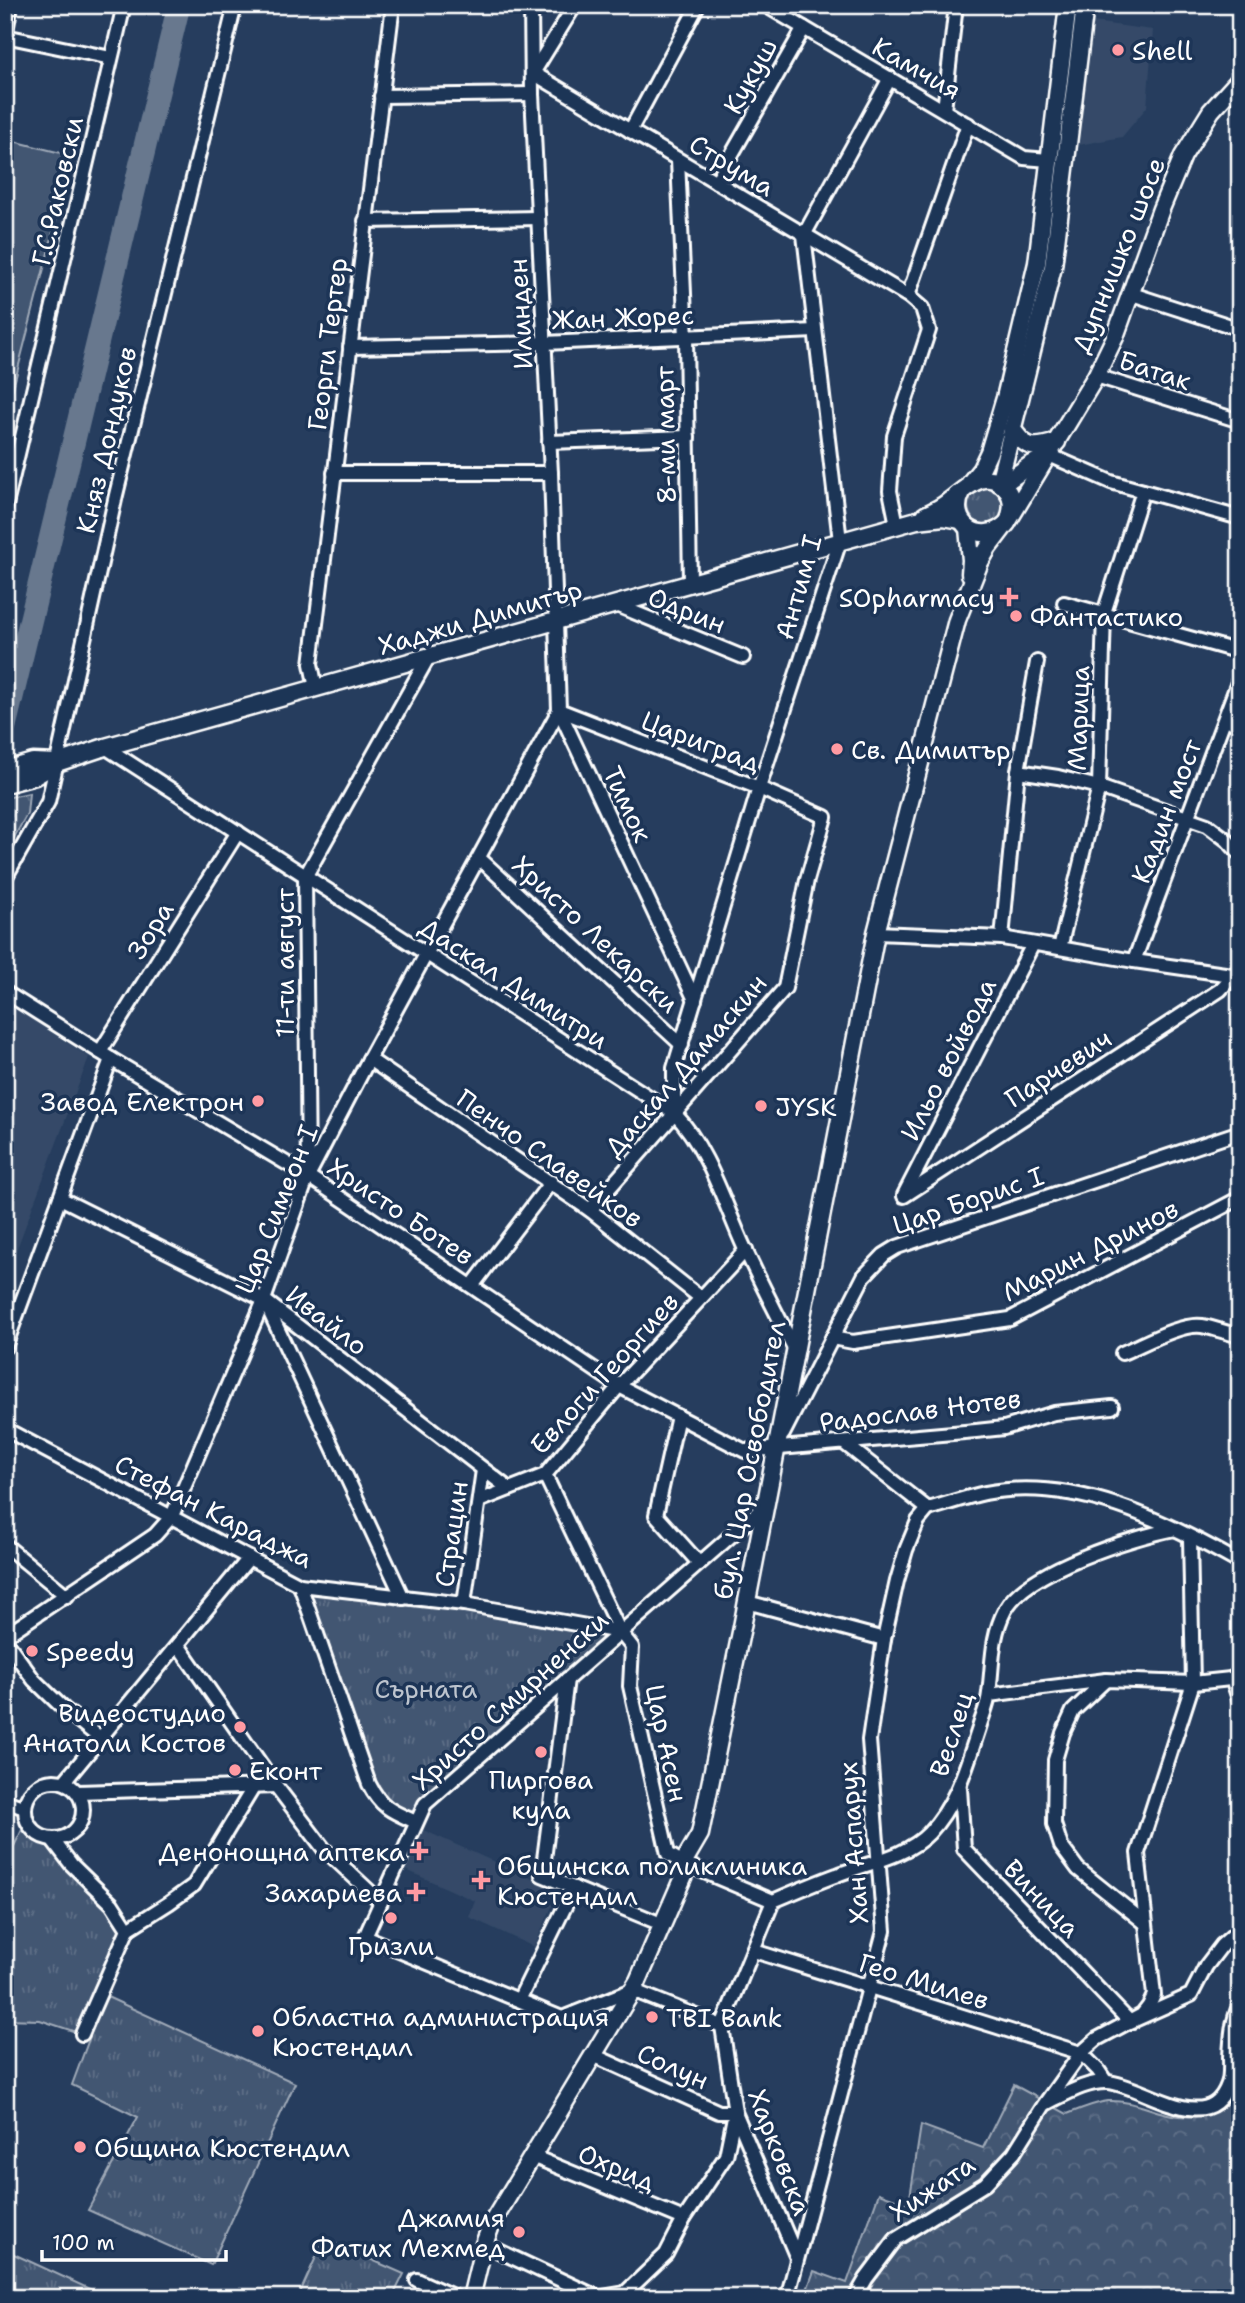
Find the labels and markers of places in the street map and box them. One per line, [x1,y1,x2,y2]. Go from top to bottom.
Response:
place label: Shell [1132,33,1193,68]
marker: Shell [1110,42,1126,58]
place label: SOpharmacy [839,580,995,615]
marker: SOpharmacy [1001,589,1017,605]
place label: Фантастико [1030,599,1183,634]
marker: Фантастико [1008,608,1024,624]
place label: Св. Димитър [851,732,1011,767]
marker: Св. Димитър [829,741,845,757]
place label: Завод Електрон [41,1084,244,1119]
place label: JYSK [775,1089,837,1124]
marker: Завод Електрон [250,1093,266,1109]
marker: JYSK [753,1098,769,1114]
place label: Speedy [46,1634,135,1669]
marker: Speedy [24,1643,40,1659]
place label: Видеостудио Анатоли Костов [23,1695,226,1760]
marker: Видеостудио Анатоли Костов [232,1719,248,1735]
marker: Пиргова кула [533,1744,549,1760]
place label: Еконт [249,1753,323,1788]
marker: Еконт [227,1762,243,1778]
place label: Пиргова кула [489,1762,593,1827]
place label: Денонощна аптека [159,1834,405,1869]
marker: Денонощна аптека [411,1843,427,1859]
place label: Общинска поликлиника Кюстендил [497,1848,807,1913]
marker: Общинска поликлиника Кюстендил [471,1870,491,1890]
place label: Захариева [265,1875,402,1910]
marker: Захариева [408,1884,424,1900]
marker: Гризли [383,1910,399,1926]
place label: Гризли [348,1928,434,1963]
place label: Областна администрация Кюстендил [272,1999,609,2064]
place label: TBI Bank [666,2000,782,2035]
marker: TBI Bank [644,2009,660,2025]
marker: Областна администрация Кюстендил [250,2023,266,2039]
place label: Община Кюстендил [94,2130,351,2165]
marker: Община Кюстендил [72,2139,88,2155]
place label: Джамия Фатих Мехмед [311,2200,506,2265]
marker: Джамия Фатих Мехмед [511,2224,527,2240]

